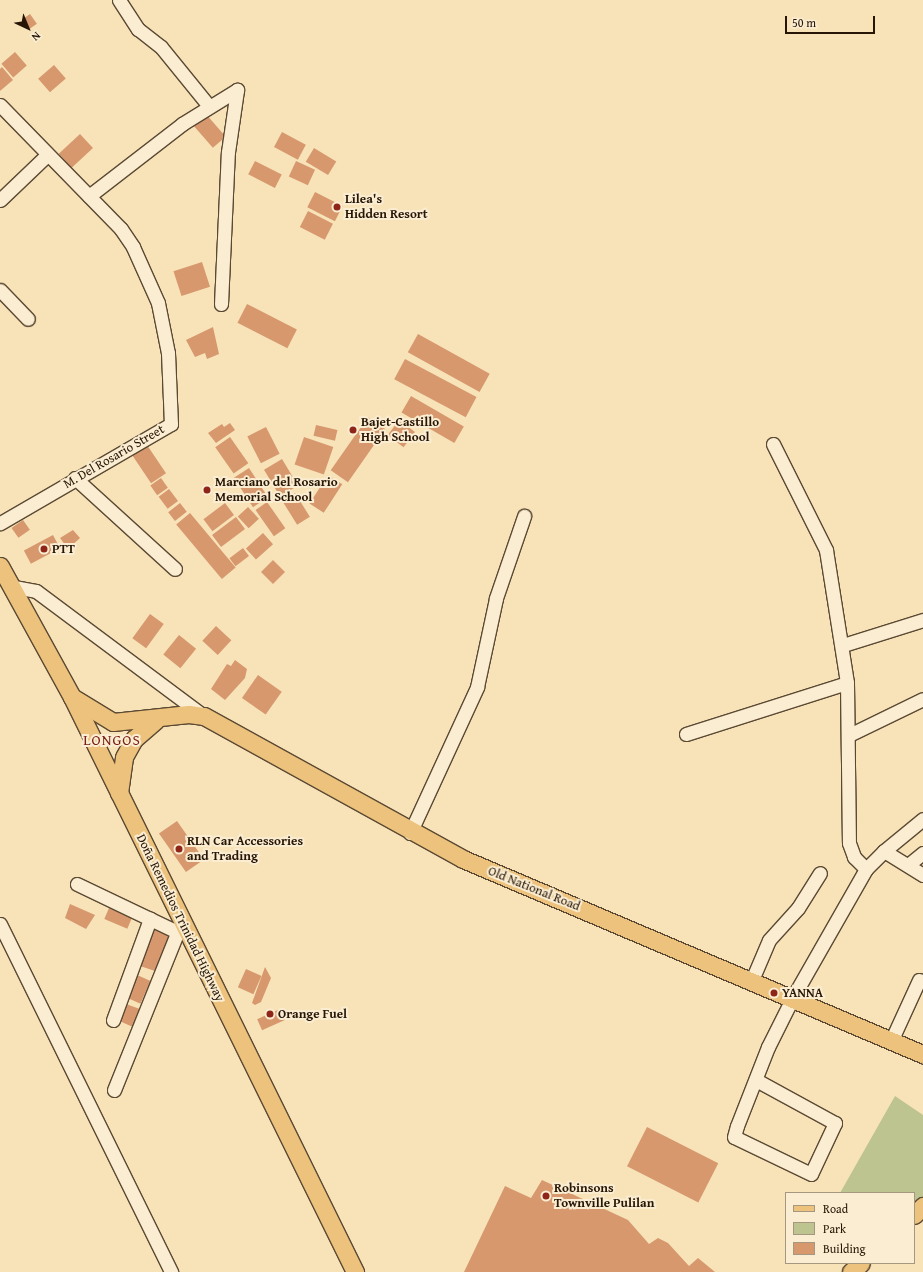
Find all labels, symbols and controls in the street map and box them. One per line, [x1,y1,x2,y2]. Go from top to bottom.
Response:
north arrow [8,8,48,48]
scale bar [787,8,877,34]
text: 50 m [792,14,816,31]
text: N [28,28,45,45]
place label: Lilea's Hidden Resort [345,192,428,223]
marker: Lilea's Hidden Resort [332,202,342,212]
place label: Bajet-Castillo High School [361,415,439,446]
street label: M. Del Rosario Street [61,422,167,492]
marker: Bajet-Castillo High School [348,425,358,435]
place label: Marciano del Rosario Memorial School [215,475,338,506]
marker: Marciano del Rosario Memorial School [202,485,212,495]
place label: PTT [52,541,75,557]
marker: PTT [39,544,49,554]
district label: LONGOS [83,731,141,749]
street label: Doña Remedios Trinidad Highway [133,832,227,1004]
place label: RLN Car Accessories and Trading [187,834,303,865]
marker: RLN Car Accessories and Trading [174,844,184,854]
street label: Old National Road [486,863,582,915]
place label: YANNA [782,985,823,1001]
marker: YANNA [769,988,779,998]
place label: Orange Fuel [278,1006,347,1022]
marker: Orange Fuel [265,1009,275,1019]
place label: Robinsons Townville Pulilan [554,1181,654,1212]
marker: Robinsons Townville Pulilan [541,1191,551,1201]
legend [785,1192,915,1264]
text: Road [823,1200,848,1217]
text: Park [823,1220,846,1237]
text: Building [823,1240,866,1257]

